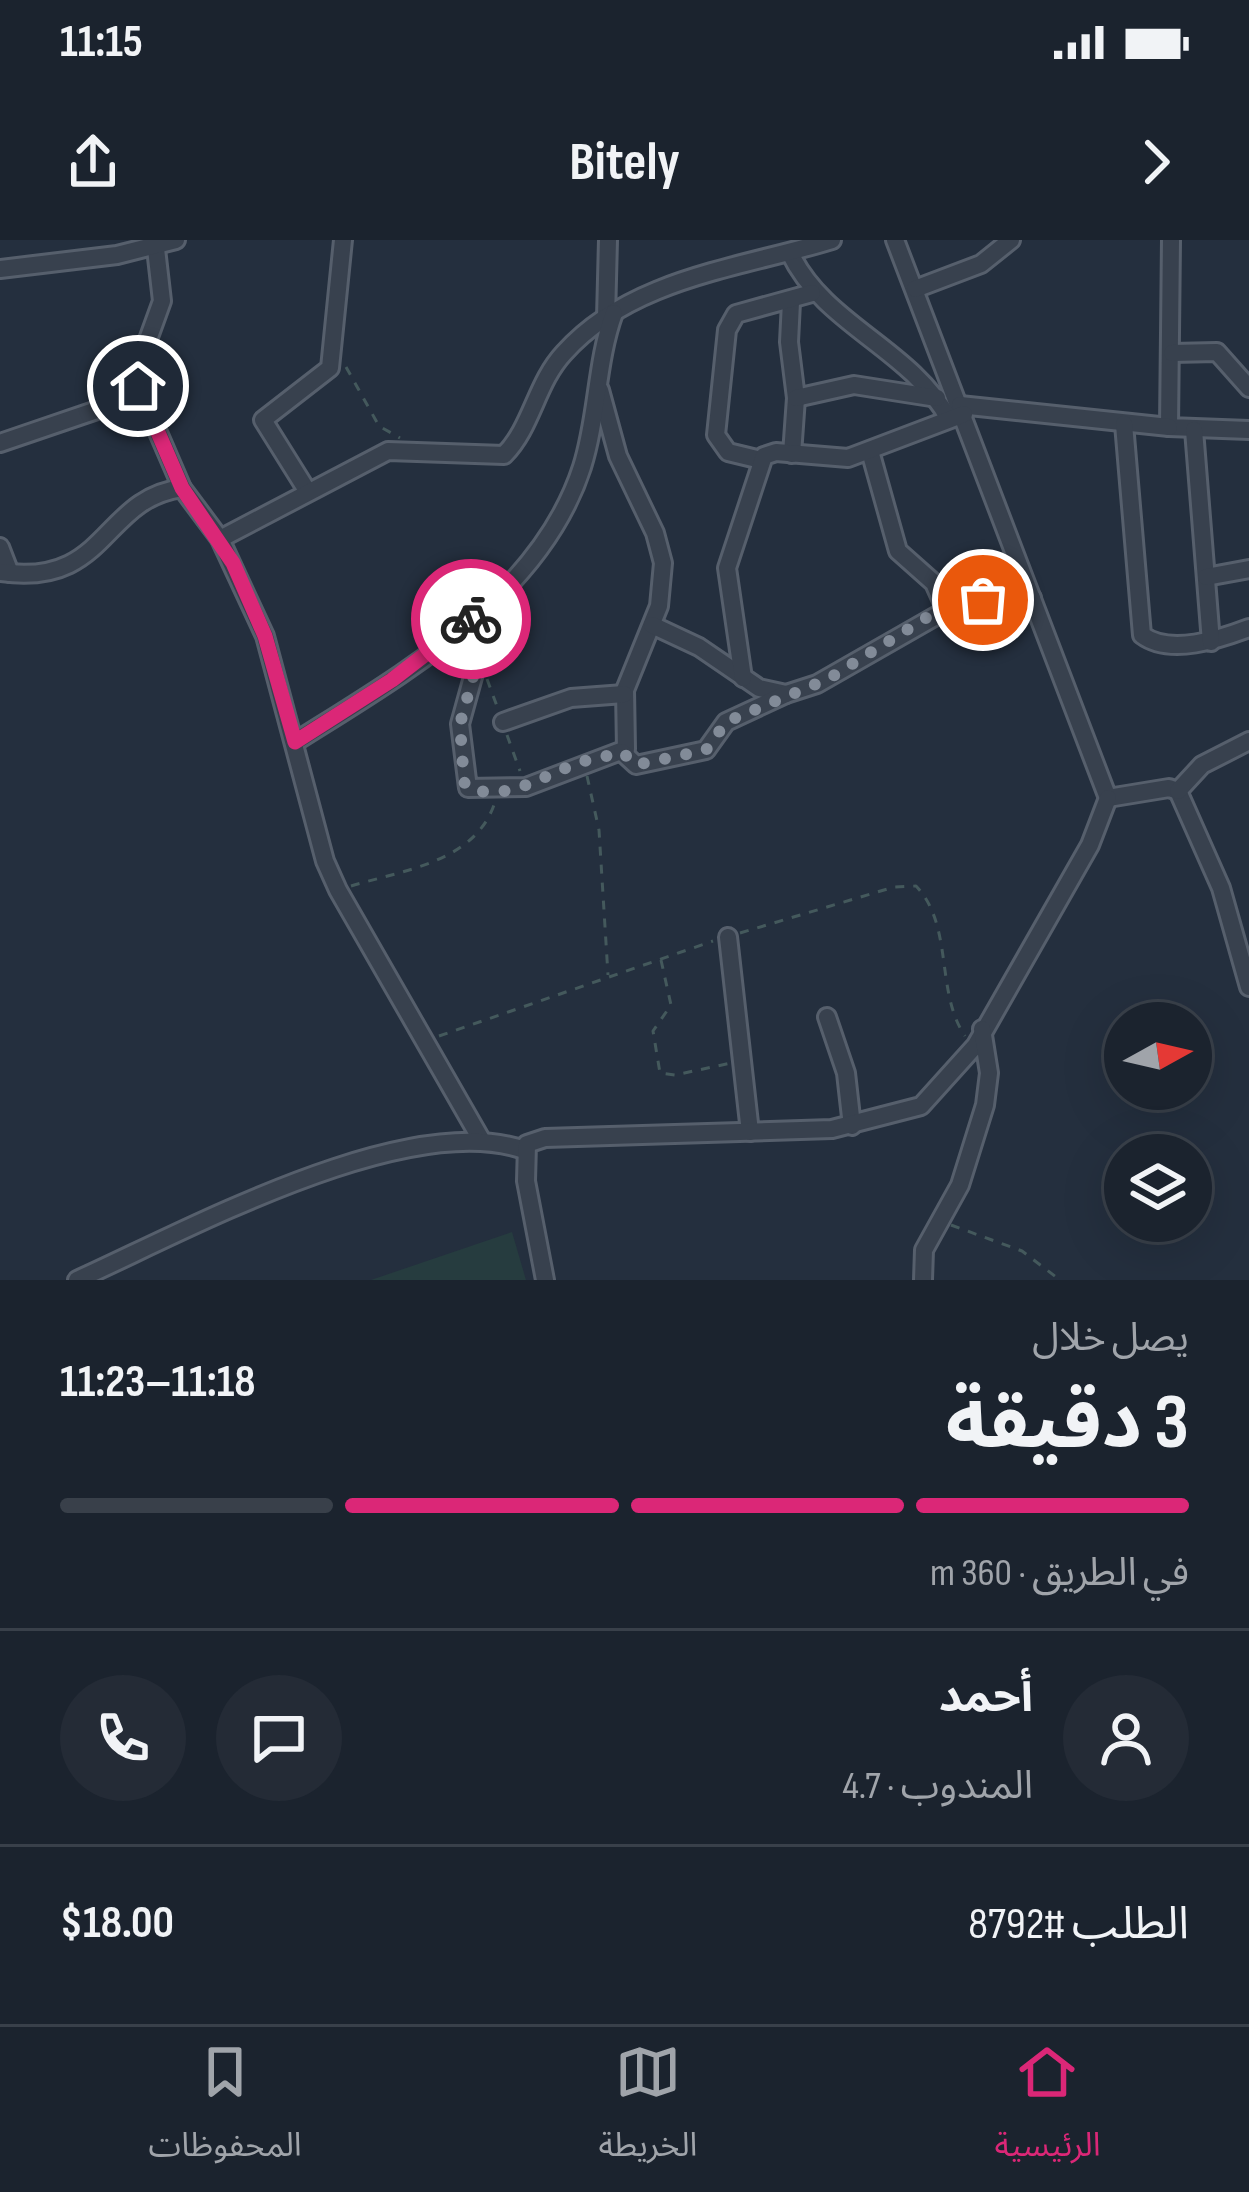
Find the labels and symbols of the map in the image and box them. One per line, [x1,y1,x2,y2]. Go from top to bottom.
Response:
pin [87,335,189,437]
pin [932,549,1034,651]
courier [411,559,531,679]
north arrow [1104,1002,1212,1110]

